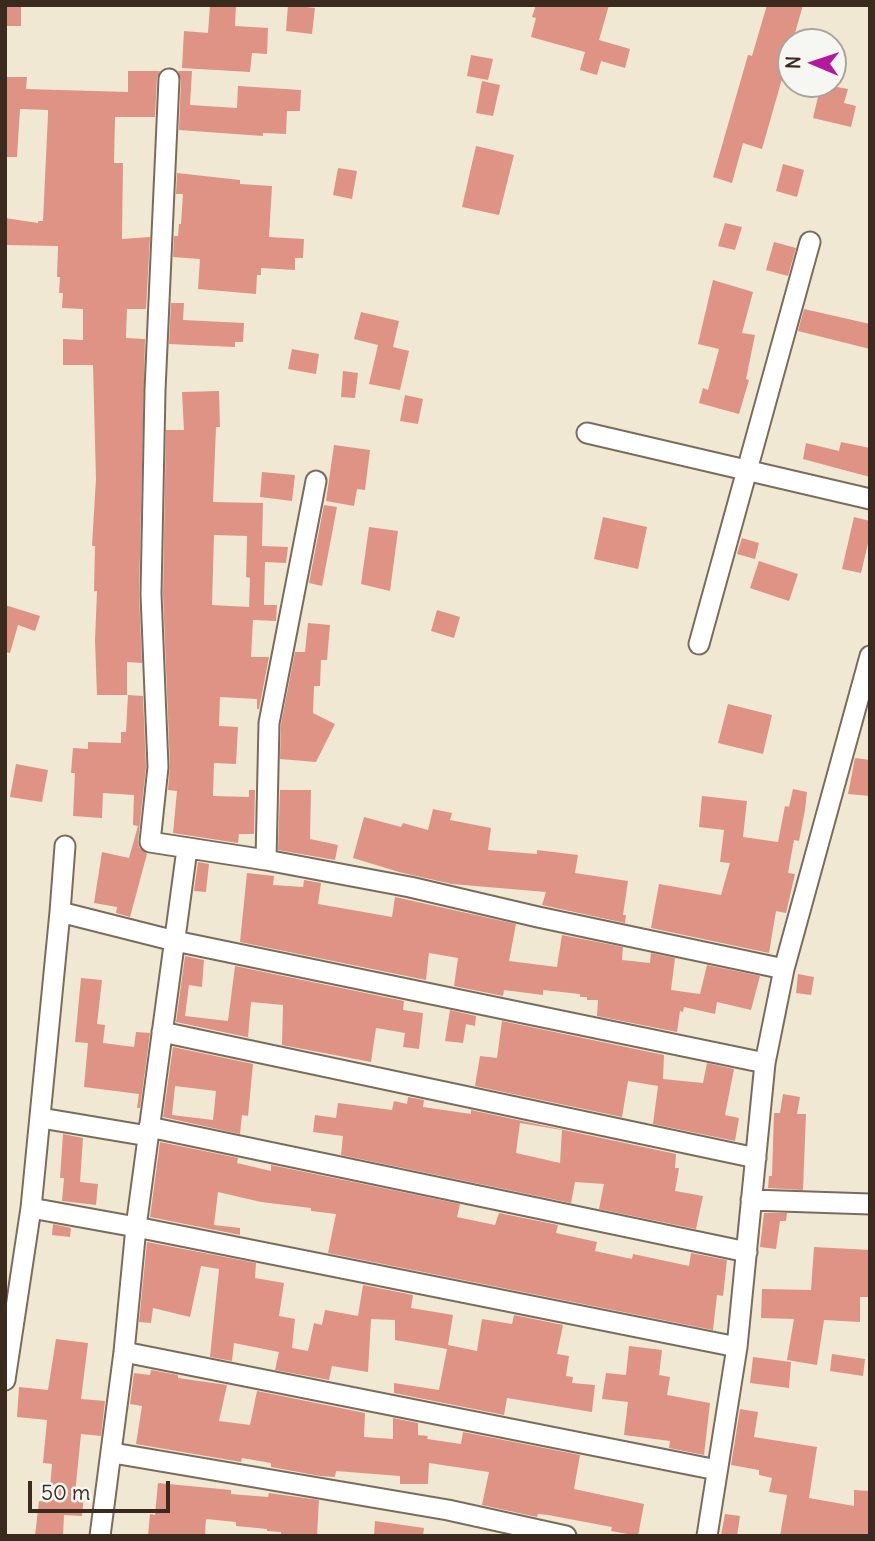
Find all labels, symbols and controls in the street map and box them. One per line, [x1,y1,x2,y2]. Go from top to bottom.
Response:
north arrow [777,28,847,98]
text: N [781,55,805,69]
scale bar [32,1468,173,1512]
text: 50 m [41,1479,90,1506]

